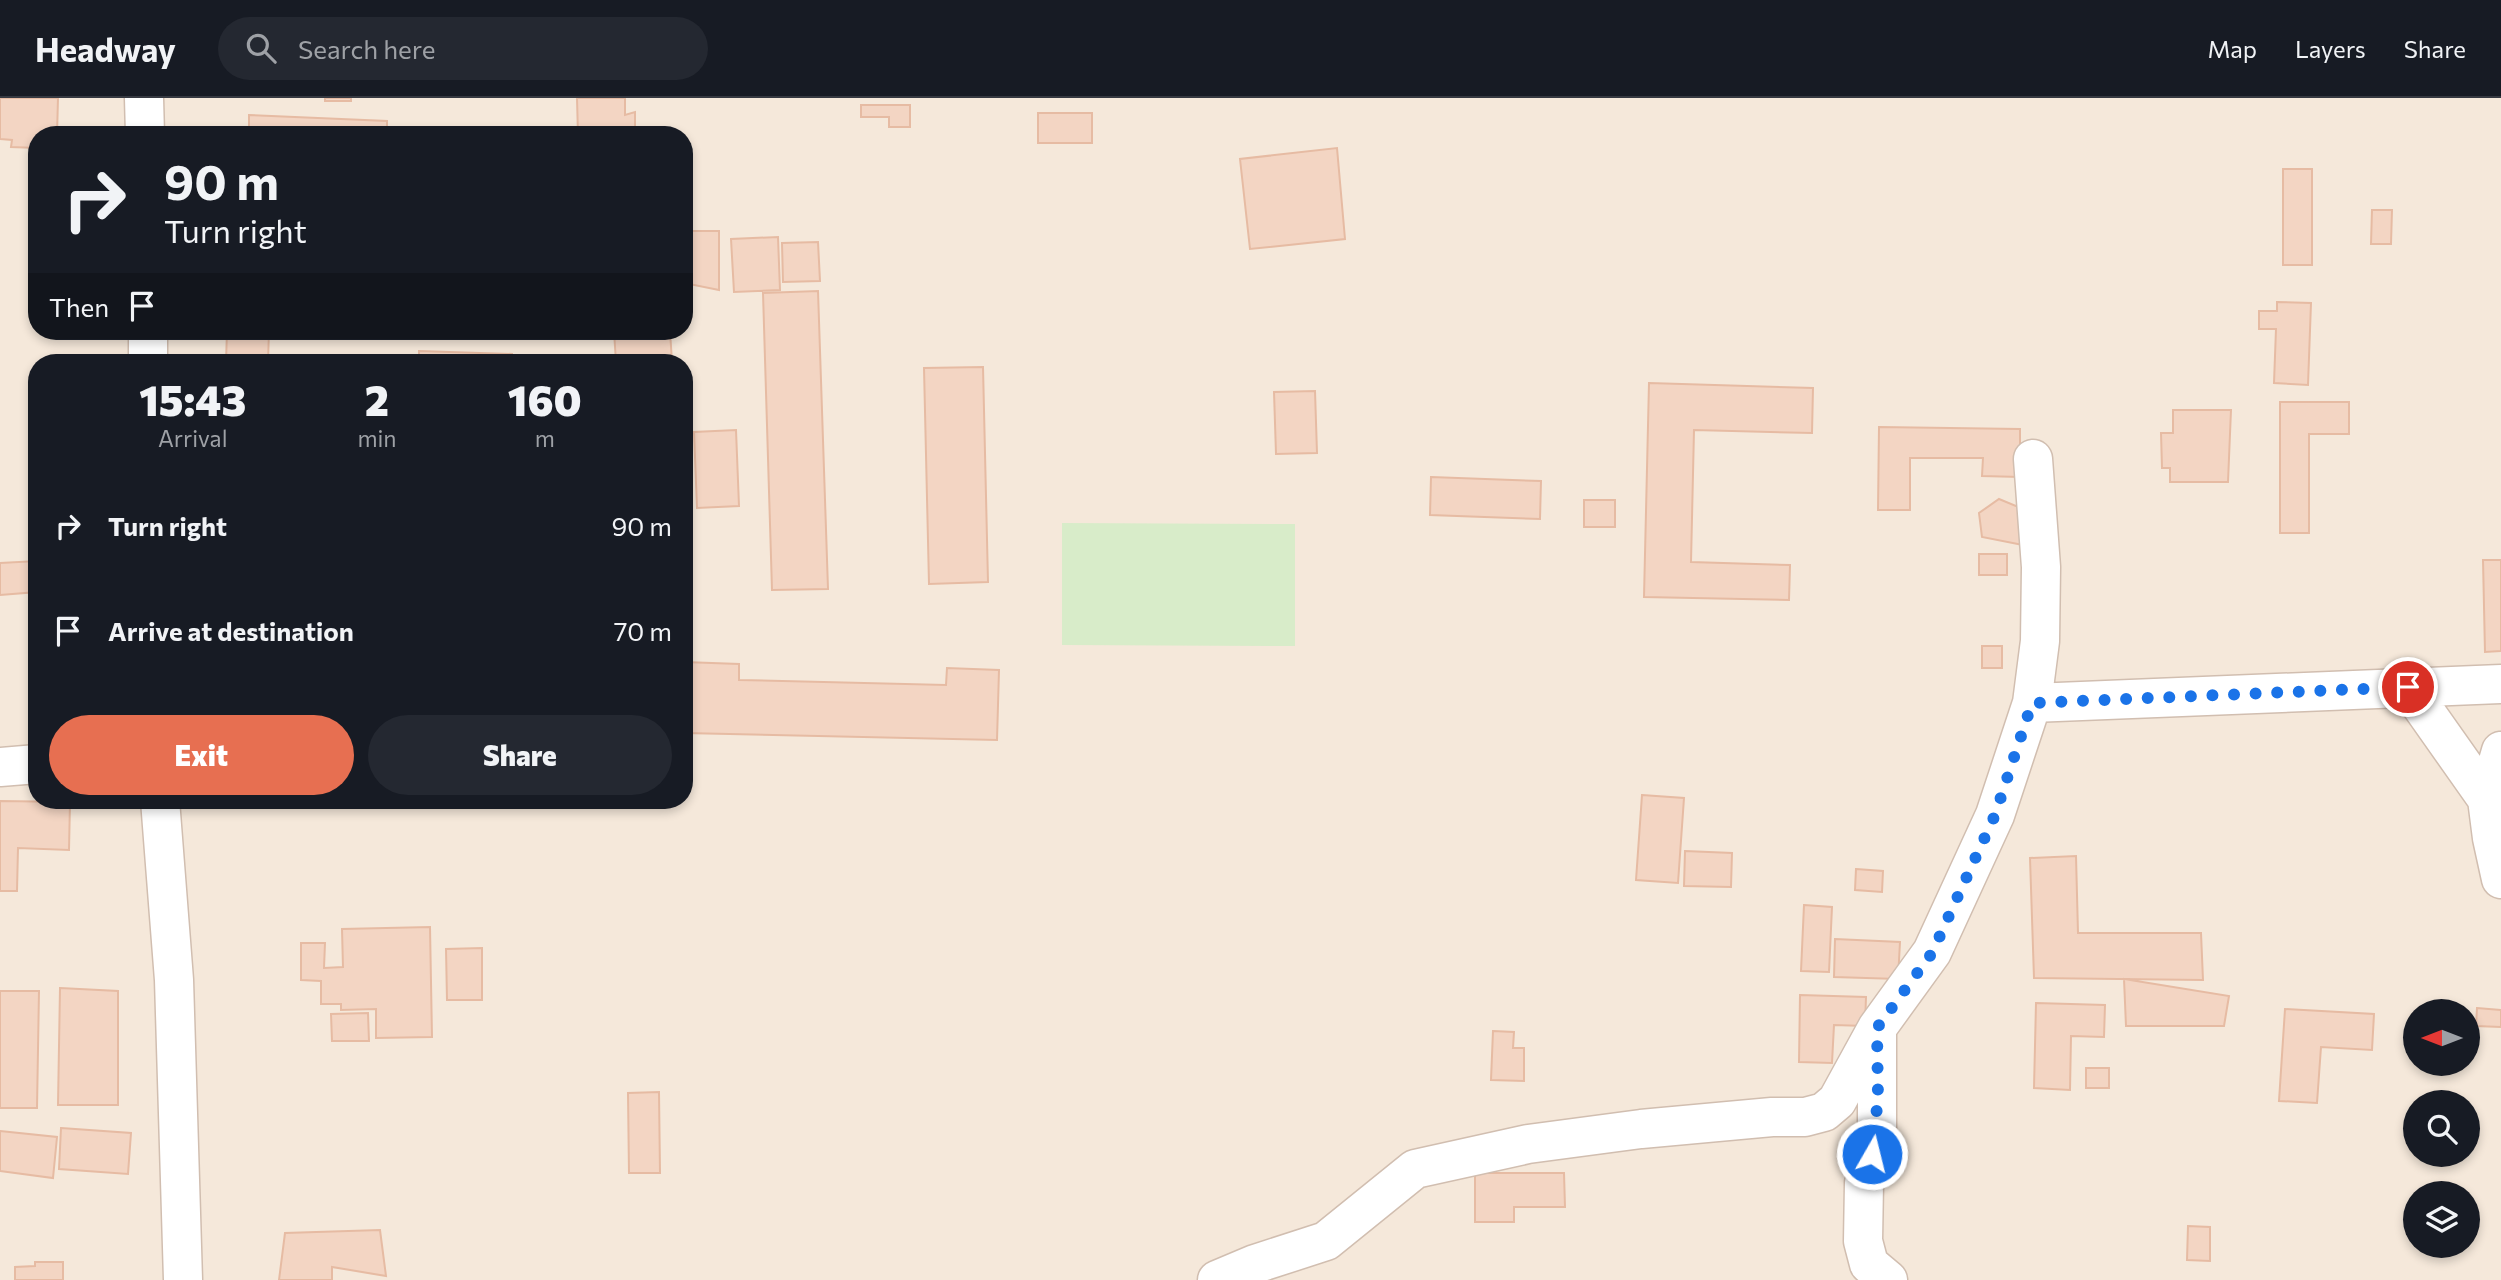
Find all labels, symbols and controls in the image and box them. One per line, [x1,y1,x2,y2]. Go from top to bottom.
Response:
search box [218,17,708,80]
text: Headway [35,28,176,69]
icon: search [242,29,280,67]
text: Search here [298,33,436,64]
text: Map [2208,34,2257,63]
text: Layers [2295,34,2366,63]
text: Share [2404,34,2466,63]
text: 90 m [164,150,279,210]
icon: right [49,154,140,245]
text: Turn right [164,210,307,250]
icon: arrive [123,287,161,325]
text: Then [49,291,109,322]
text: 15:43 [139,373,246,425]
text: 2 [365,373,389,425]
text: 160 [508,373,582,425]
text: Arrival [158,424,228,452]
text: min [357,424,397,452]
text: m [535,424,555,452]
icon: right [49,507,87,545]
text: Turn right [108,510,227,541]
text: 90 m [612,510,672,541]
icon: arrive [49,612,87,650]
text: Arrive at destination [108,615,354,646]
text: 70 m [614,615,672,646]
pin [2378,657,2438,717]
icon: arrive [2389,668,2427,706]
button: Exit [49,715,354,795]
button: Share [368,715,672,795]
north arrow [2403,999,2480,1076]
map controls [2403,999,2480,1258]
button: search [2403,1090,2480,1167]
position arrow [1835,1117,1909,1191]
button: layers [2403,1181,2480,1258]

